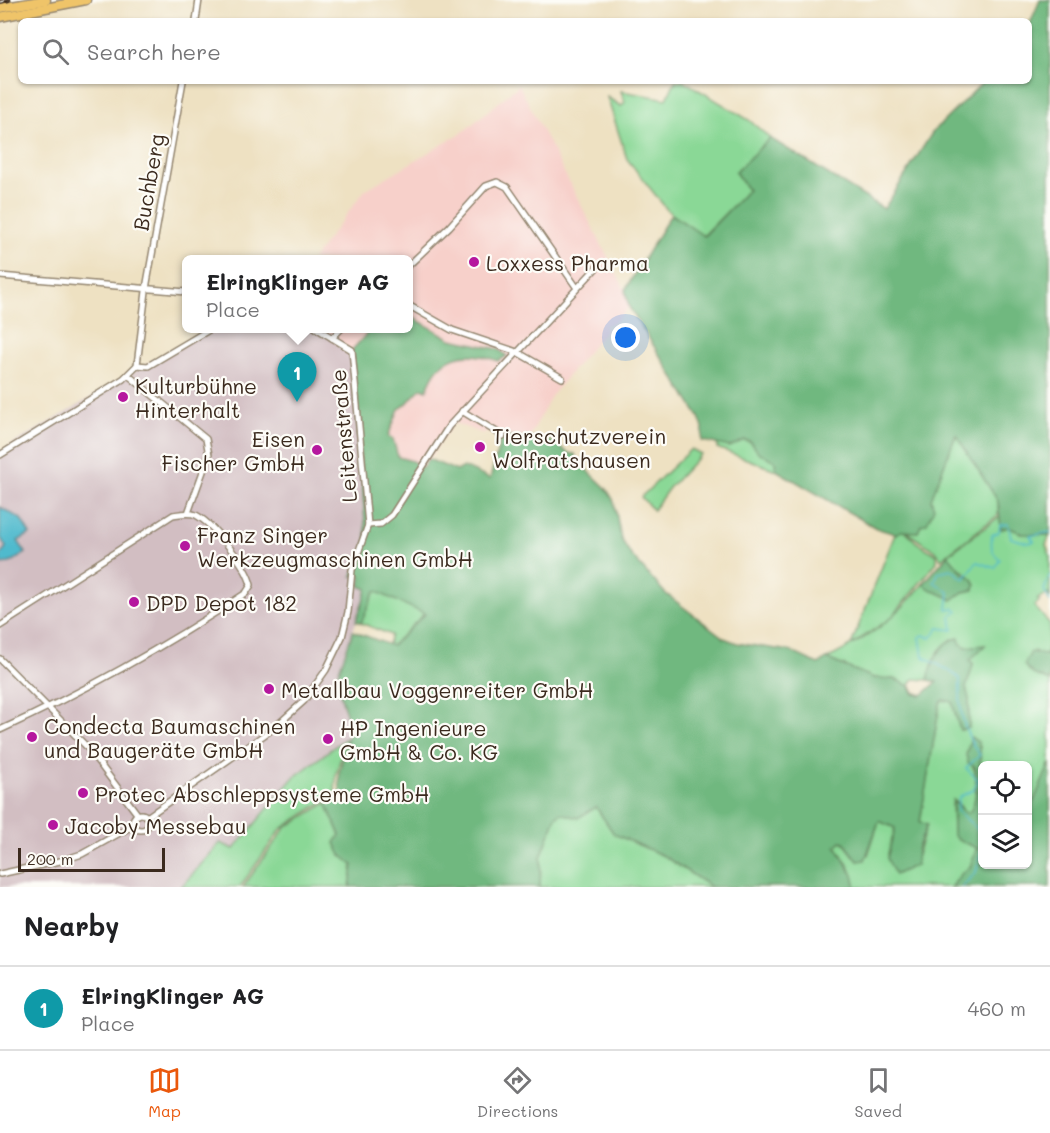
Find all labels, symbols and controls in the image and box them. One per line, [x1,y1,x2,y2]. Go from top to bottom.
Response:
search box [18,18,1032,84]
icon: search [39,35,72,68]
text: Search here [87,37,221,66]
street label: Buchberg [126,131,170,233]
place label: Loxxess Pharma [486,249,649,276]
popup [182,255,413,333]
marker: Loxxess Pharma [467,255,481,269]
text: ElringKlinger AG [206,267,389,296]
text: Place [206,296,260,322]
your location [611,323,640,352]
pin: 1 [278,352,316,402]
street label: Leitenstraße [324,368,362,504]
place label: Kulturbühne Hinterhalt [135,372,257,423]
marker: Kulturbühne Hinterhalt [116,390,130,404]
place label: Tierschutzverein Wolfratshausen [492,422,666,473]
place label: Eisen Fischer GmbH [162,425,305,476]
marker: Tierschutzverein Wolfratshausen [473,440,487,454]
marker: Eisen Fischer GmbH [310,443,324,457]
place label: Franz Singer Werkzeugmaschinen GmbH [197,521,473,572]
marker: Franz Singer Werkzeugmaschinen GmbH [178,539,192,553]
place label: DPD Depot 182 [146,589,297,616]
marker: DPD Depot 182 [127,595,141,609]
place label: Metallbau Voggenreiter GmbH [281,676,593,703]
marker: Metallbau Voggenreiter GmbH [262,682,276,696]
place label: Condecta Baumaschinen und Baugeräte GmbH [44,712,295,763]
place label: HP Ingenieure GmbH & Co. KG [340,714,498,765]
marker: Condecta Baumaschinen und Baugeräte GmbH [25,730,39,744]
marker: HP Ingenieure GmbH & Co. KG [321,732,335,746]
map controls [978,761,1032,869]
button: locate [978,761,1032,815]
place label: Protec Abschleppsysteme GmbH [95,780,429,807]
marker: Protec Abschleppsysteme GmbH [76,786,90,800]
place label: Jacoby Messebau [65,812,247,839]
button: layers [978,815,1032,869]
marker: Jacoby Messebau [46,818,60,832]
scale bar [18,845,165,872]
text: 200 m [27,848,74,869]
text: Nearby [24,909,119,943]
text: ElringKlinger AG [81,981,264,1010]
text: 1 [39,995,48,1021]
text: 460 m [968,995,1026,1021]
text: Place [81,1010,135,1036]
tab: Map [148,1064,181,1121]
tab: Directions [477,1064,558,1121]
tab: Saved [854,1064,902,1121]

